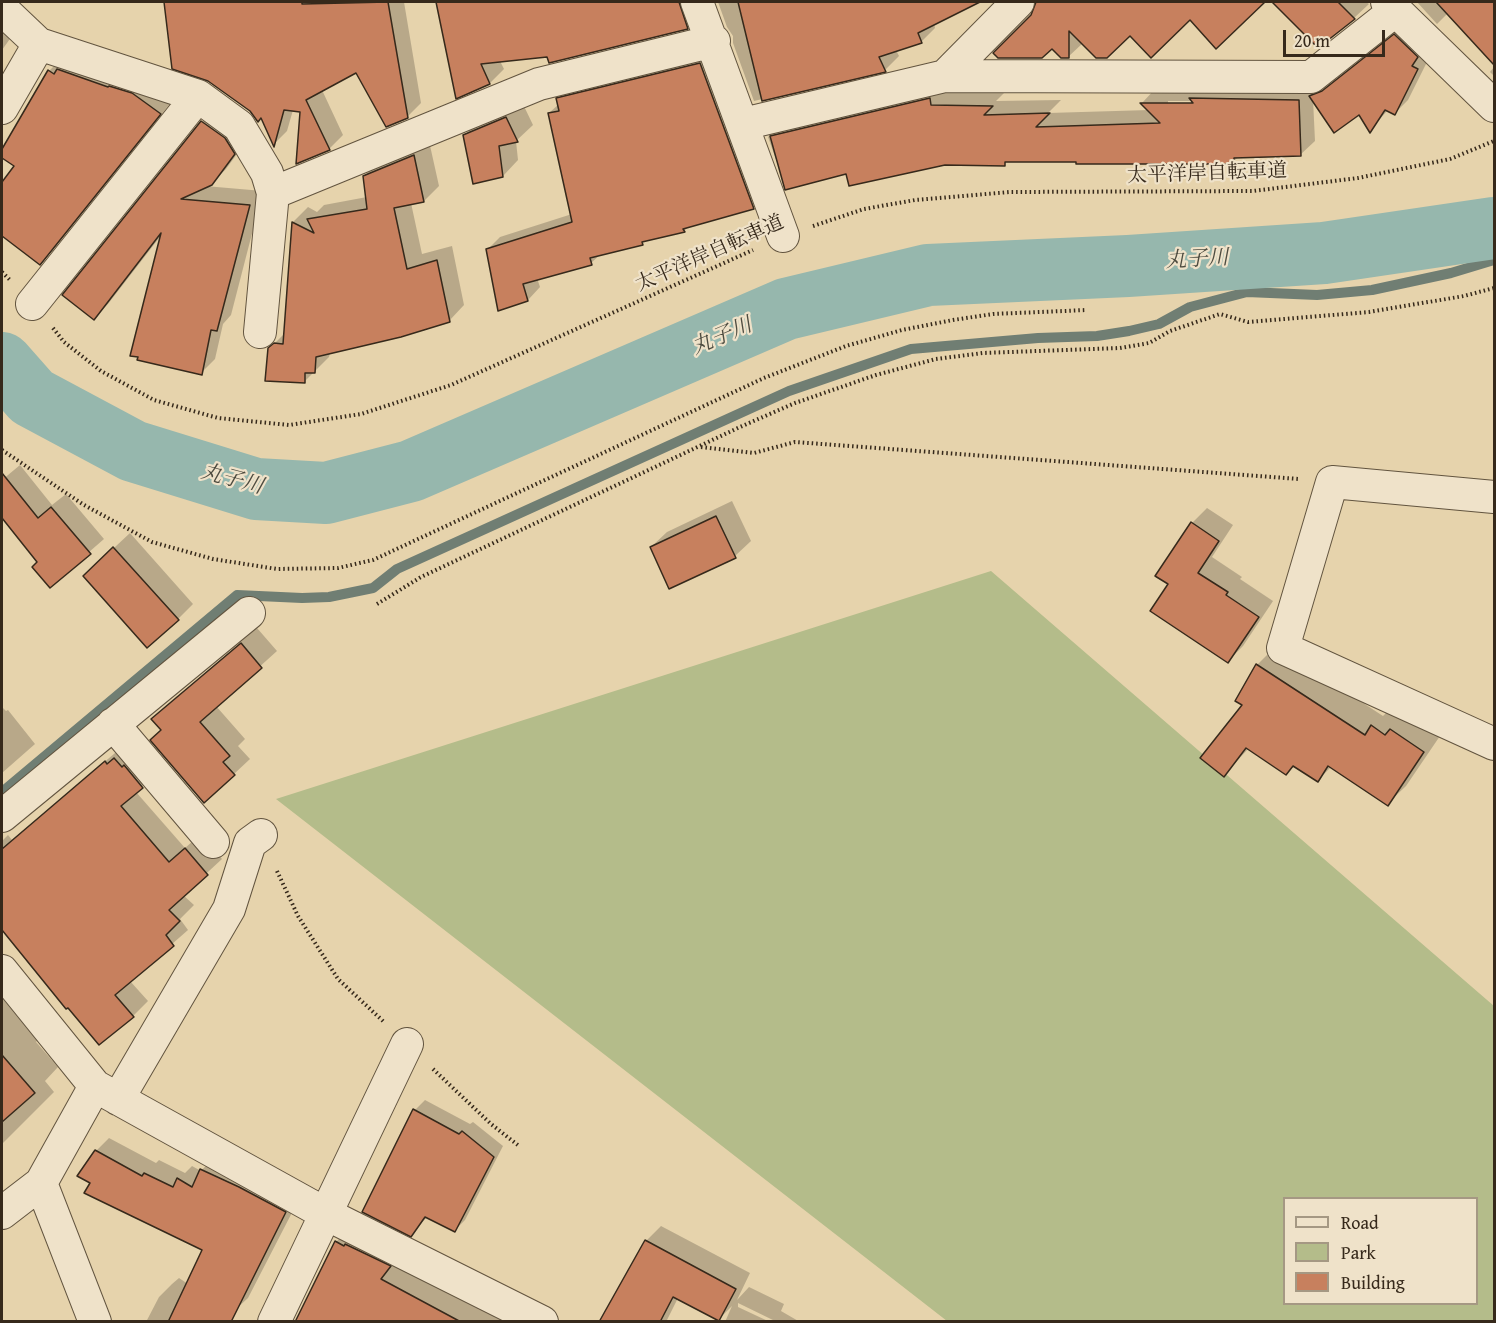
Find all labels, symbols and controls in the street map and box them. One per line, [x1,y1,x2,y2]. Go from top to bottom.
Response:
scale bar [1286,18,1388,56]
text: 20 m [1294,27,1330,54]
street label: 太平洋岸自転車道 [1127,159,1287,189]
street label: 太平洋岸自転車道 [632,210,788,298]
water label: 丸子川 [1165,246,1229,274]
water label: 丸子川 [688,313,756,361]
water label: 丸子川 [198,460,266,500]
legend [1283,1197,1478,1305]
text: Road [1341,1209,1379,1236]
text: Park [1341,1239,1376,1266]
text: Building [1341,1269,1405,1296]

